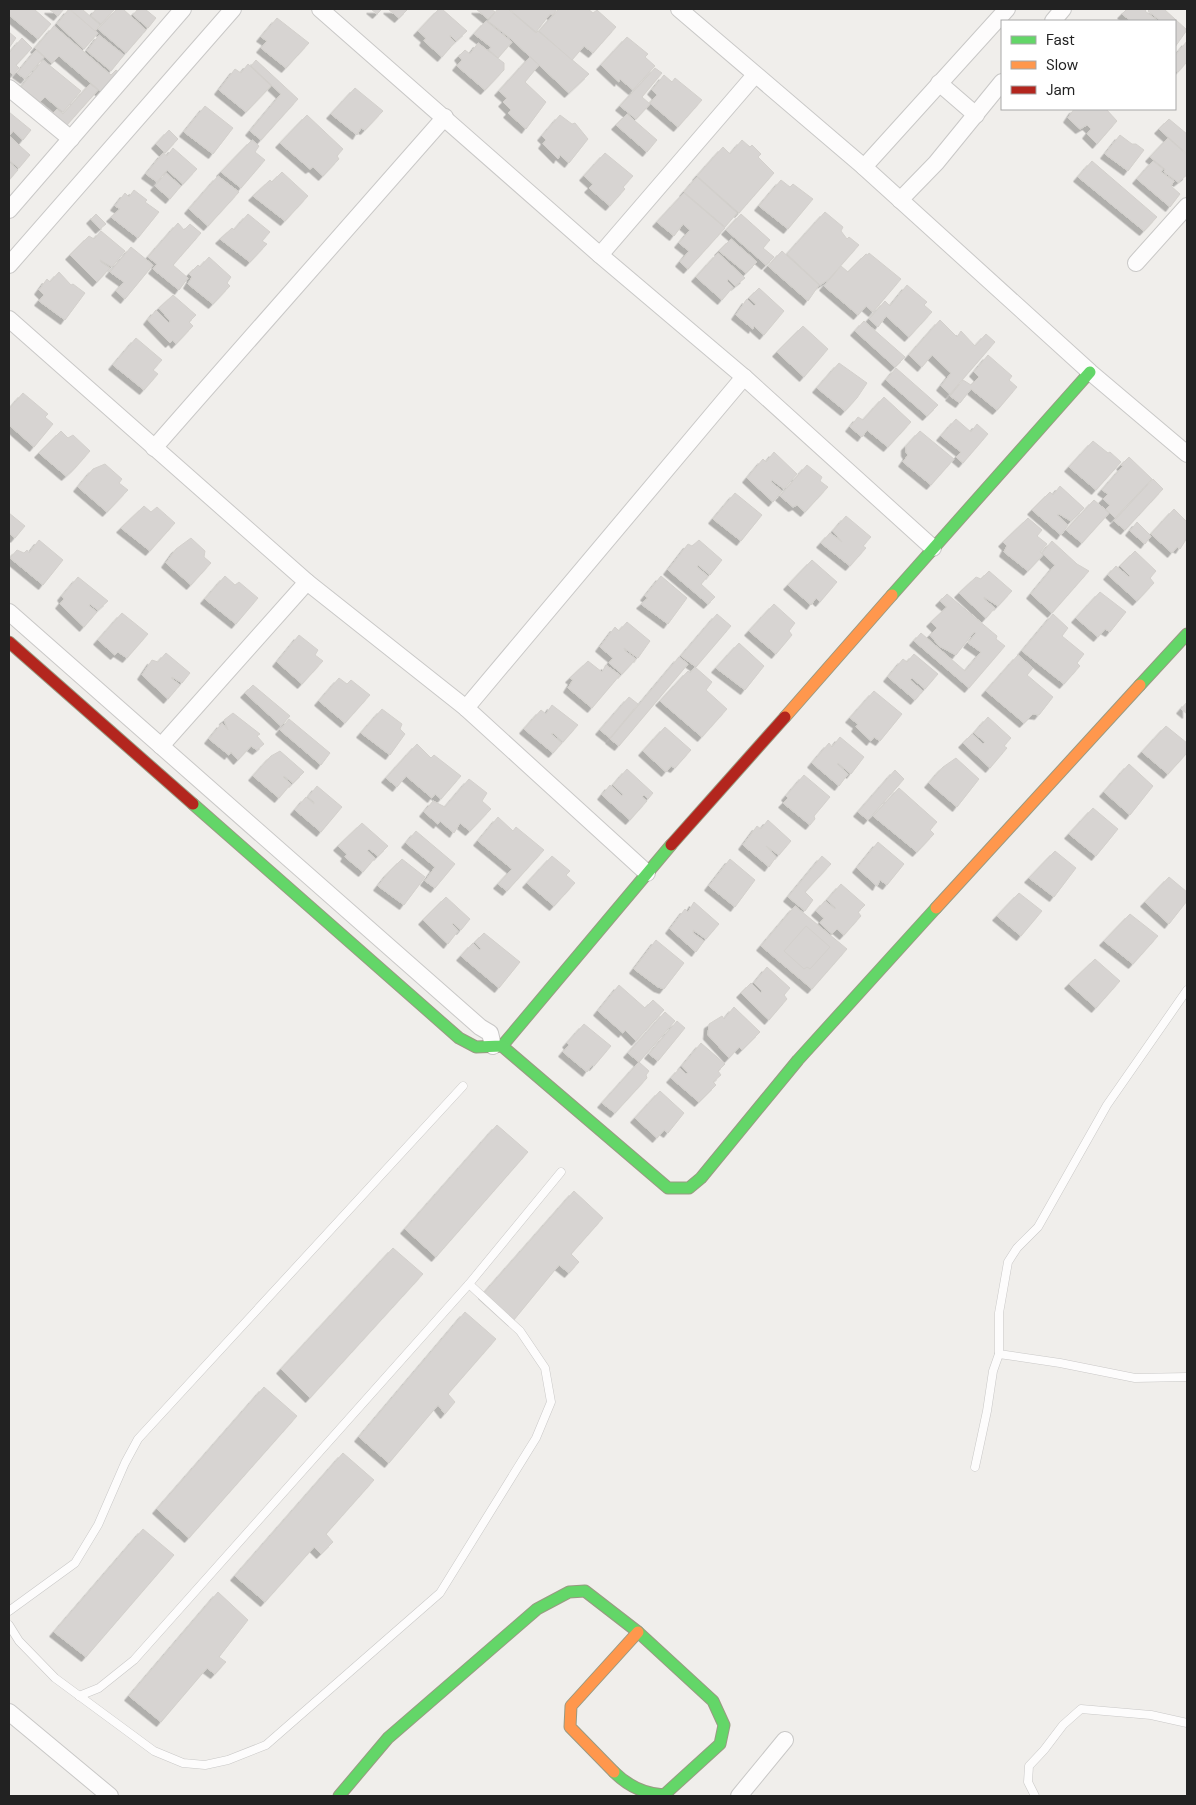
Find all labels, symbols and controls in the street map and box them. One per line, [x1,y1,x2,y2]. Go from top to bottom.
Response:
legend [1001,20,1176,110]
text: Fast [1046,30,1075,50]
text: Slow [1046,55,1079,75]
text: Jam [1046,80,1075,100]

